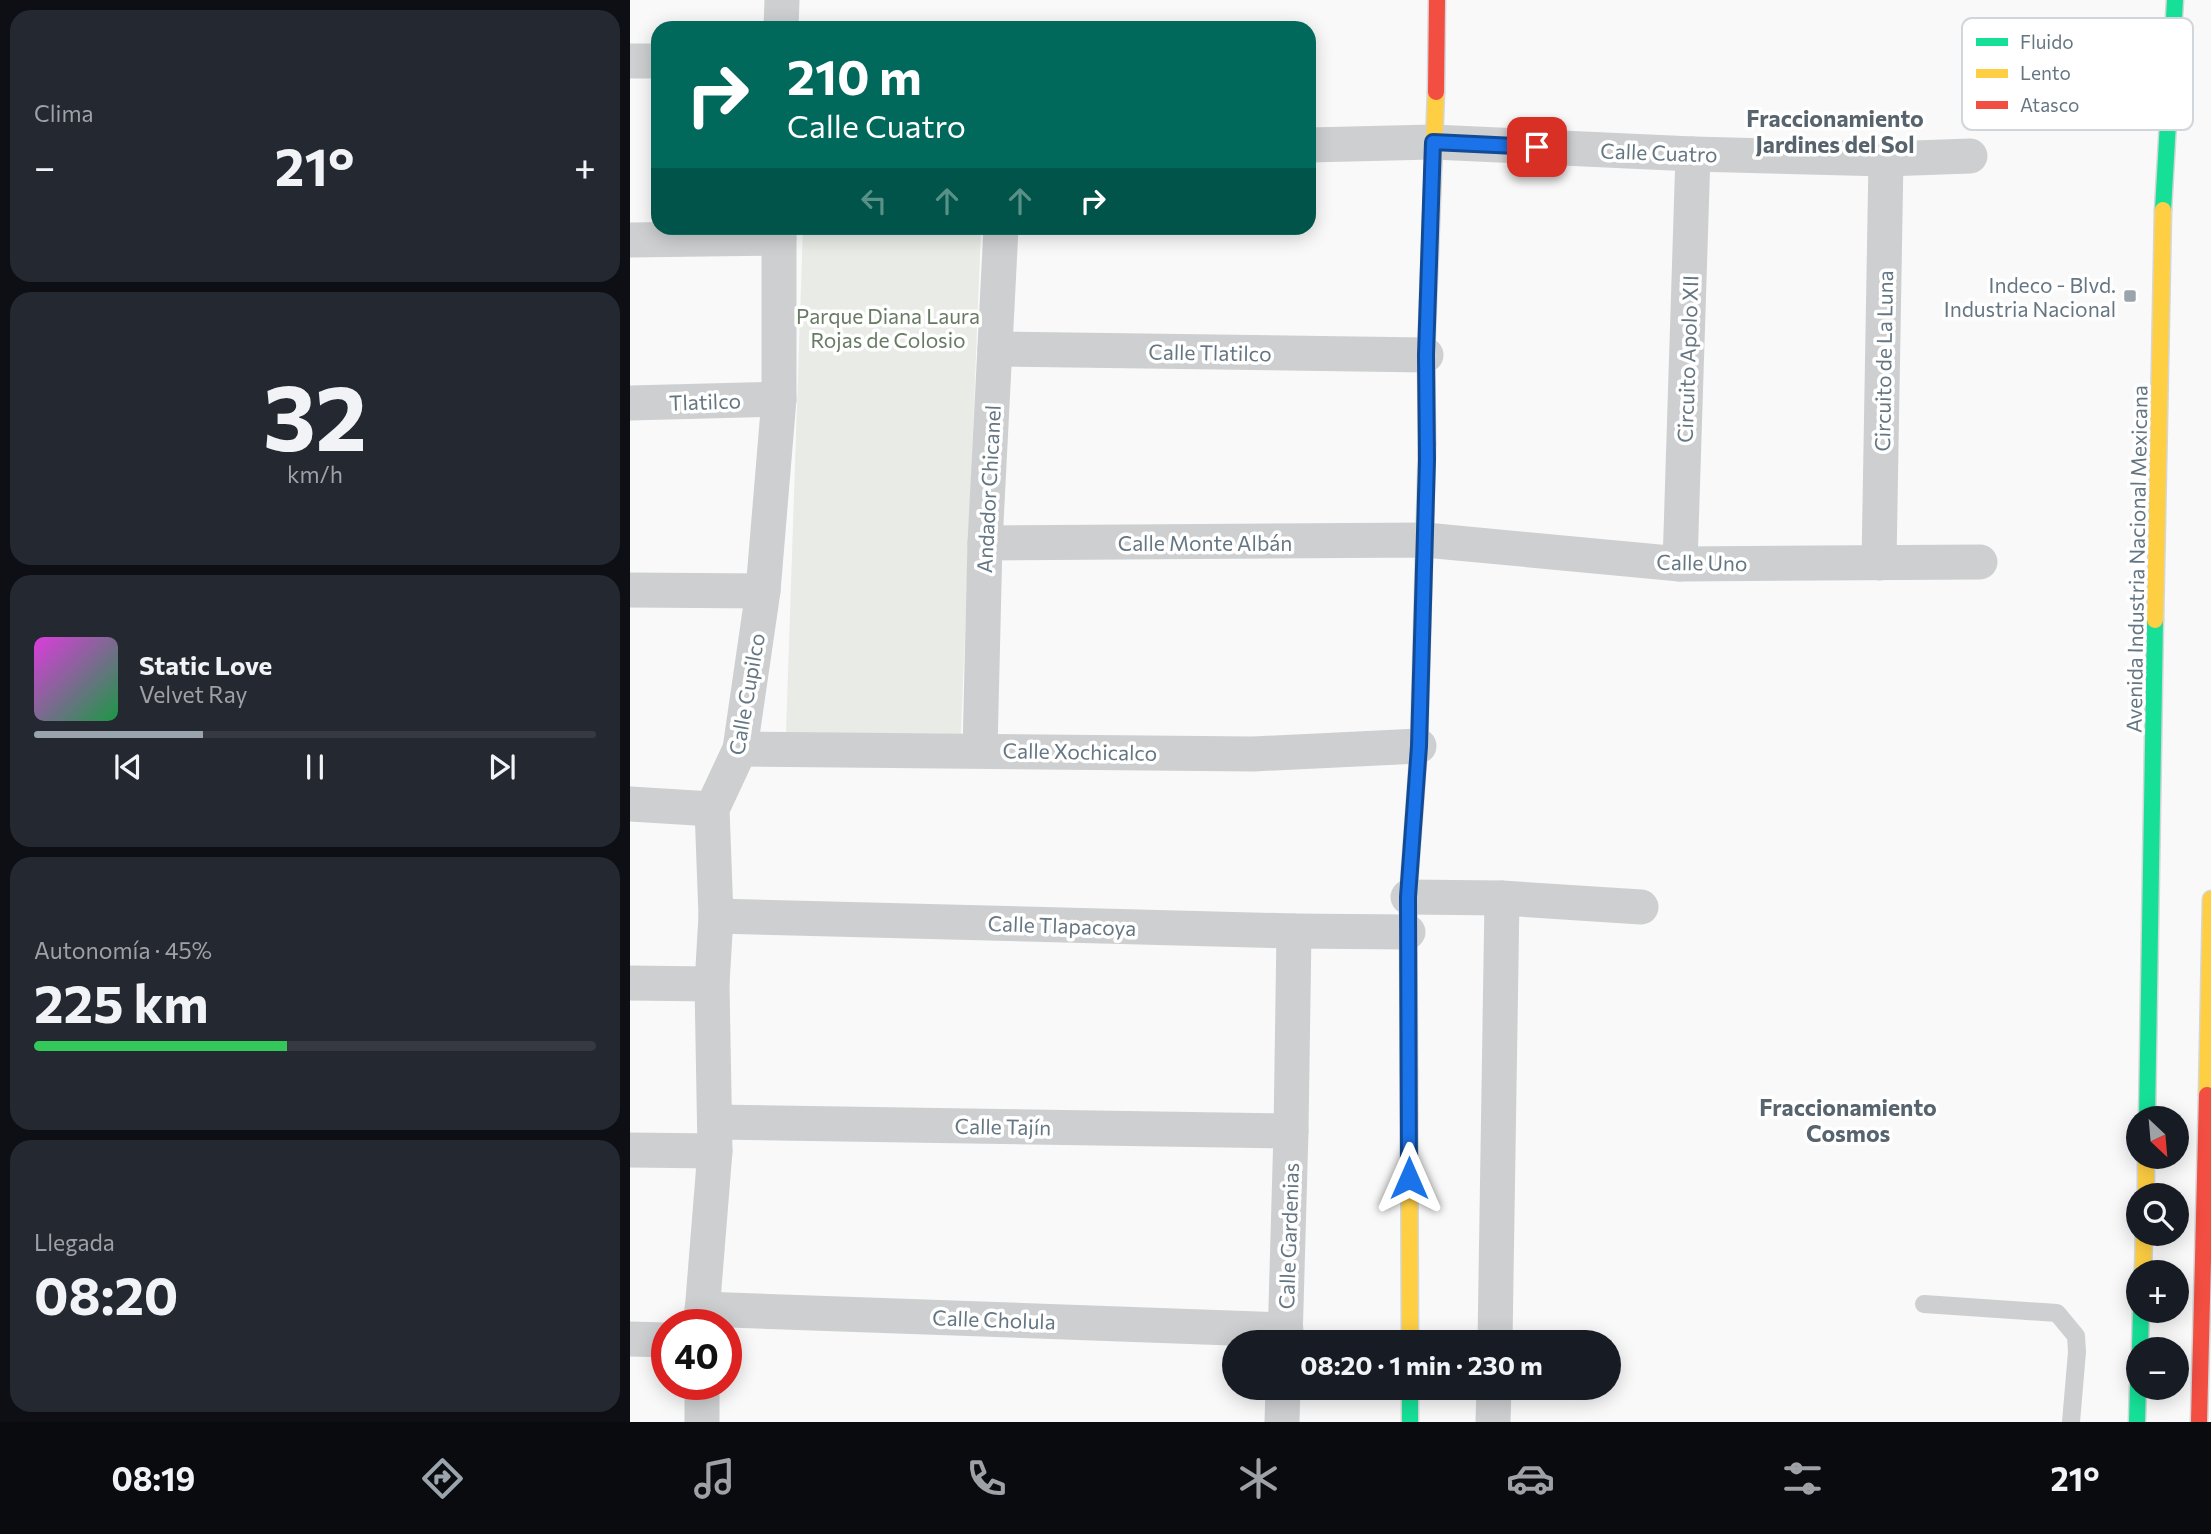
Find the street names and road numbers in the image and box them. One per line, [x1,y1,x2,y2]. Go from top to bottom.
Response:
street label: Calle Cuatro [1600,137,1718,167]
street label: Circuito de La Luna [1869,270,1897,452]
street label: Circuito Apolo XII [1672,275,1702,443]
street label: Calle Tlatilco [1148,338,1272,366]
street label: Avenida Industria Nacional Mexicana [2120,385,2152,733]
street label: Tlatilco [669,387,741,415]
street label: Andador Chicanel [971,404,1005,574]
street label: Calle Monte Albán [1118,530,1292,555]
street label: Calle Uno [1656,549,1748,575]
street label: Calle Cupilco [723,631,769,757]
street label: Calle Xochicalco [1002,737,1158,765]
street label: Calle Tlapacoya [987,910,1137,940]
street label: Calle Tajín [955,1113,1051,1139]
street label: Calle Gardenias [1273,1162,1303,1310]
street label: Calle Cholula [932,1304,1056,1334]

